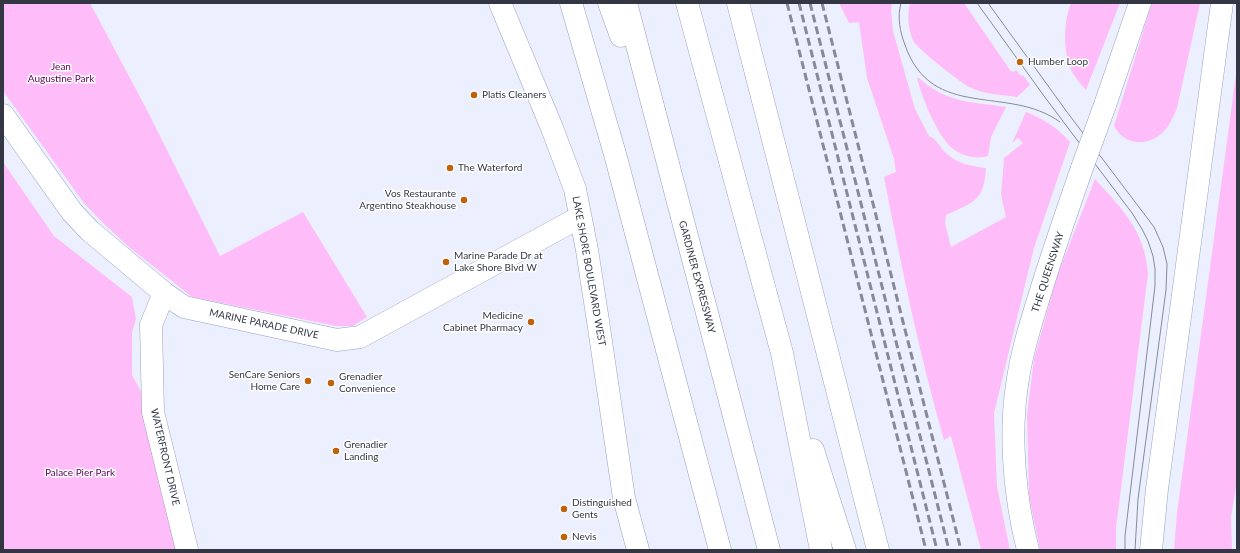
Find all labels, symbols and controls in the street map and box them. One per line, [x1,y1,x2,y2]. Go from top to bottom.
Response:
place label: Humber Loop [1028,56,1088,68]
marker: Humber Loop [1015,57,1025,67]
park label: Jean Augustine Park [28,61,94,84]
place label: Platis Cleaners [482,89,546,101]
marker: Platis Cleaners [469,90,479,100]
place label: The Waterford [458,162,522,174]
marker: The Waterford [445,163,455,173]
place label: Vos Restaurante Argentino Steakhouse [359,188,456,212]
marker: Vos Restaurante Argentino Steakhouse [459,195,469,205]
street label: LAKE SHORE BOULEVARD WEST [570,195,608,347]
street label: GARDINER EXPRESSWAY [676,219,718,335]
street label: THE QUEENSWAY [1029,230,1067,314]
place label: Marine Parade Dr at Lake Shore Blvd W [454,250,543,274]
marker: Marine Parade Dr at Lake Shore Blvd W [441,257,451,267]
street label: MARINE PARADE DRIVE [208,307,320,341]
place label: Medicine Cabinet Pharmacy [443,310,523,334]
marker: Medicine Cabinet Pharmacy [526,317,536,327]
place label: SenCare Seniors Home Care [229,369,300,392]
place label: Grenadier Convenience [339,371,396,394]
marker: SenCare Seniors Home Care [303,376,313,386]
marker: Grenadier Convenience [326,378,336,388]
street label: WATERFRONT DRIVE [148,407,182,507]
place label: Grenadier Landing [344,439,387,462]
marker: Grenadier Landing [331,446,341,456]
park label: Palace Pier Park [45,467,115,479]
place label: Distinguished Gents [572,497,632,520]
marker: Distinguished Gents [559,504,569,514]
place label: Nevis [572,531,597,543]
marker: Nevis [559,532,569,542]

